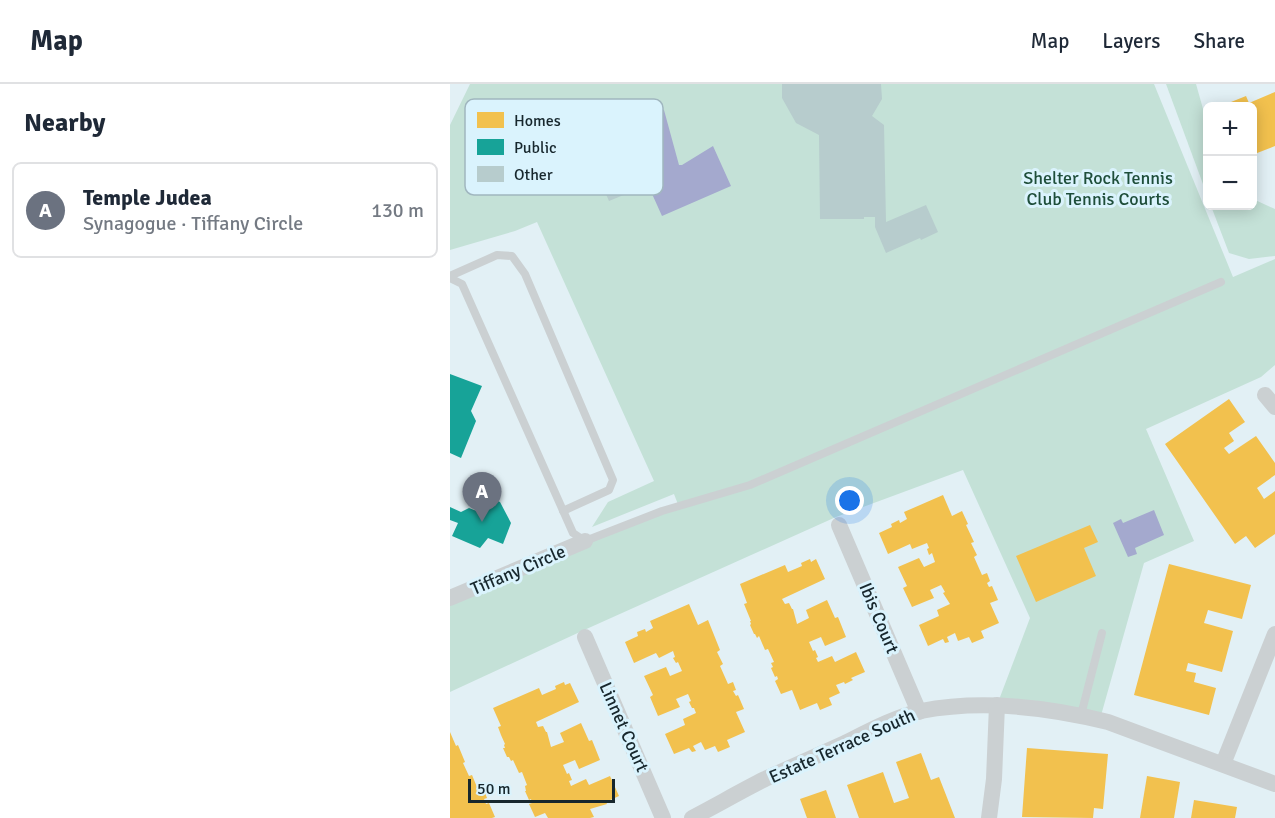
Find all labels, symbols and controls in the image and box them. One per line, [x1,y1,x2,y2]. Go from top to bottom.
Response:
text: Map [30,24,83,58]
text: Map [1031,28,1069,54]
text: Layers [1102,28,1160,54]
text: Share [1193,28,1245,54]
legend [465,99,663,195]
map controls [1203,102,1257,210]
button: + [1203,102,1257,156]
text: Nearby [24,107,105,139]
text: Homes [514,111,561,131]
text: Public [514,138,557,158]
button: − [1203,156,1257,210]
text: Other [514,165,553,185]
park label: Shelter Rock Tennis Club Tennis Courts [1023,167,1173,210]
text: Temple Judea [83,184,212,211]
text: A [39,198,52,223]
text: 130 m [371,198,424,223]
text: Synagogue · Tiffany Circle [83,211,303,236]
pin: A [462,472,501,522]
your location [835,486,864,515]
street label: Tiffany Circle [467,540,569,600]
street label: Ibis Court [854,579,904,657]
street label: Linnet Court [594,679,654,775]
street label: Estate Terrace South [766,704,918,788]
scale bar [468,776,615,804]
text: 50 m [477,779,511,799]

